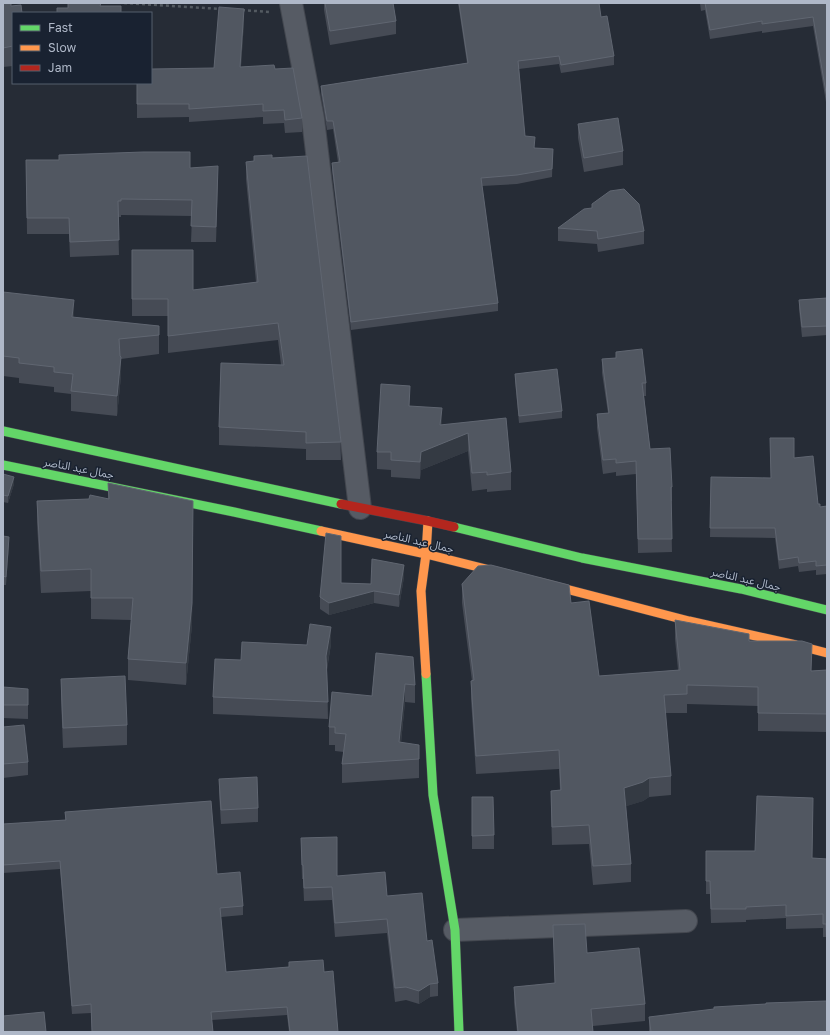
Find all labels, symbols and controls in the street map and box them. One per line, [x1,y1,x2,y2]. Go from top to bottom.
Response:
legend [12,12,152,84]
text: Fast [48,20,73,35]
text: Slow [48,40,76,55]
text: Jam [48,60,72,75]
street label: جمال عبد الناصر [42,454,116,482]
street label: جمال عبد الناصر [382,526,456,556]
street label: جمال عبد الناصر [709,564,783,594]

